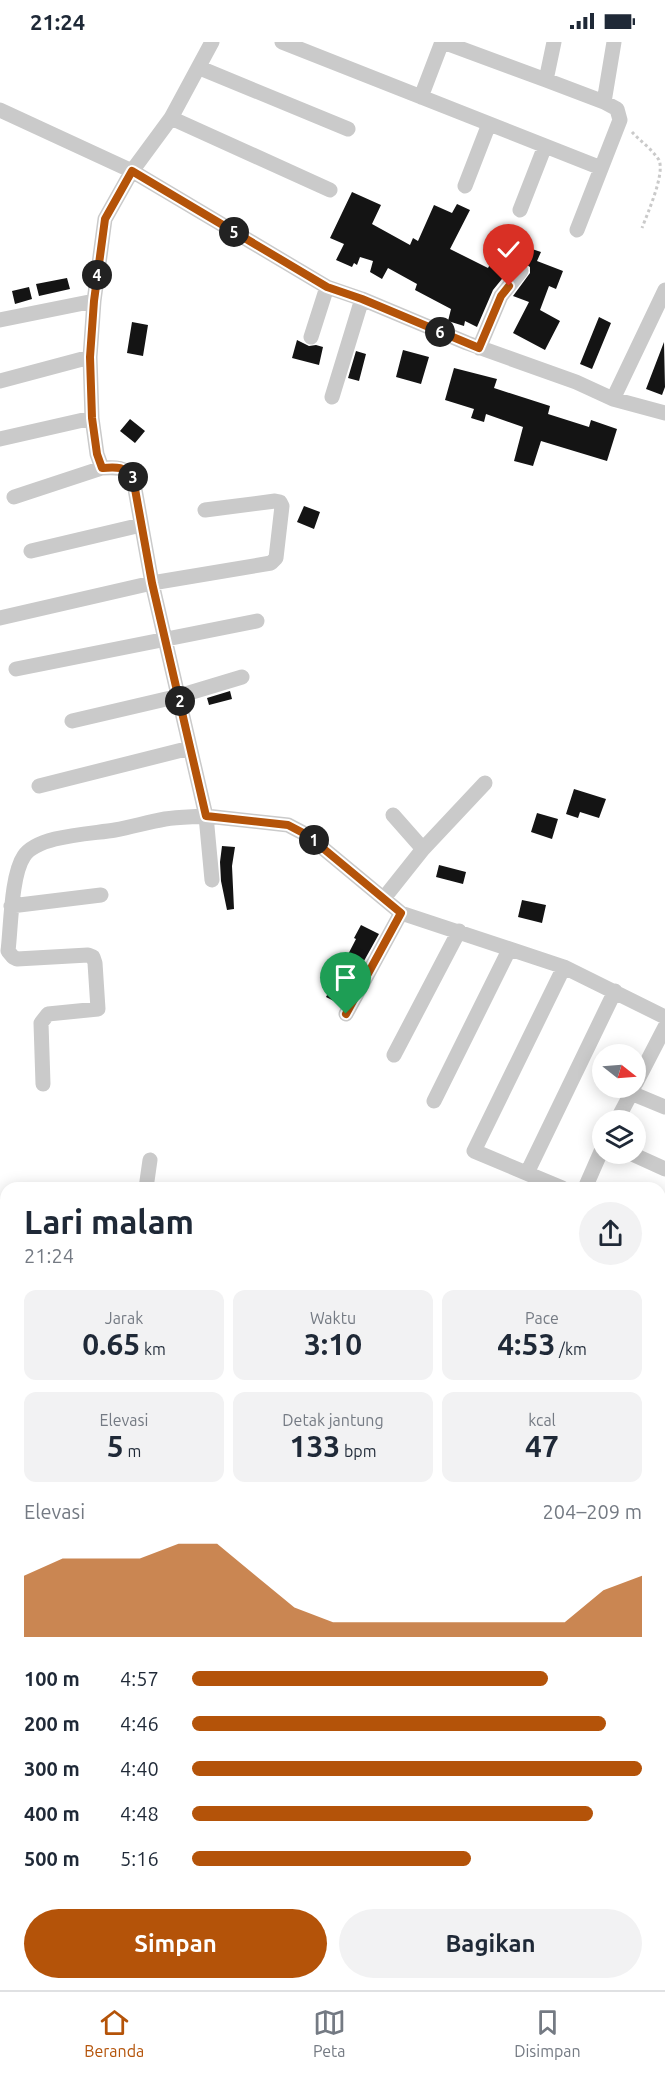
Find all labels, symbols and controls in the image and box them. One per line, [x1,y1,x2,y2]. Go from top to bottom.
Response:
text: 21:24 [30,9,85,34]
pin: 5 [219,217,249,247]
text: 5 [229,223,239,241]
pin [483,224,534,286]
icon: check [492,233,525,266]
pin: 4 [82,260,112,290]
text: 4 [92,266,102,284]
pin: 6 [425,317,455,347]
text: 6 [435,323,445,341]
pin: 3 [118,462,148,492]
text: 3 [128,468,138,486]
pin: 2 [165,686,195,716]
text: 2 [175,692,185,710]
pin: 1 [299,825,329,855]
text: 1 [309,831,319,849]
pin [320,952,371,1014]
icon: arrive [329,961,362,994]
north arrow [592,1044,646,1098]
map controls [592,1044,646,1164]
button: layers [592,1110,646,1164]
button: share [579,1202,642,1265]
text: Lari malam [24,1203,194,1240]
text: 21:24 [24,1244,74,1267]
text: Jarak [105,1309,143,1327]
text: Waktu [310,1309,356,1327]
text: Pace [525,1309,559,1327]
text: 0.65 [82,1327,140,1361]
text: 3:10 [304,1327,362,1361]
text: 4:53 [497,1327,555,1361]
text: km [140,1340,166,1358]
text: /km [555,1340,587,1358]
text: Elevasi [100,1411,148,1429]
text: Detak jantung [282,1411,384,1429]
text: kcal [528,1411,556,1429]
text: 5 [107,1429,124,1463]
text: 133 [290,1429,340,1463]
text: 47 [525,1429,559,1463]
text: m [124,1442,141,1460]
text: bpm [340,1442,376,1460]
text: Elevasi [24,1500,85,1523]
text: 204–209 m [543,1500,642,1523]
text: 100 m [24,1667,80,1690]
text: 4:57 [120,1667,159,1690]
text: 200 m [24,1712,80,1735]
text: 4:46 [120,1712,159,1735]
text: 300 m [24,1757,80,1780]
text: 4:40 [120,1757,159,1780]
text: 400 m [24,1802,80,1825]
text: 4:48 [120,1802,159,1825]
text: 500 m [24,1847,80,1870]
text: 5:16 [120,1847,159,1870]
button: Simpan [24,1909,327,1978]
button: Bagikan [339,1909,642,1978]
tab: Beranda [84,2006,144,2060]
tab: Peta [313,2006,346,2060]
tab: Disimpan [514,2006,581,2060]

